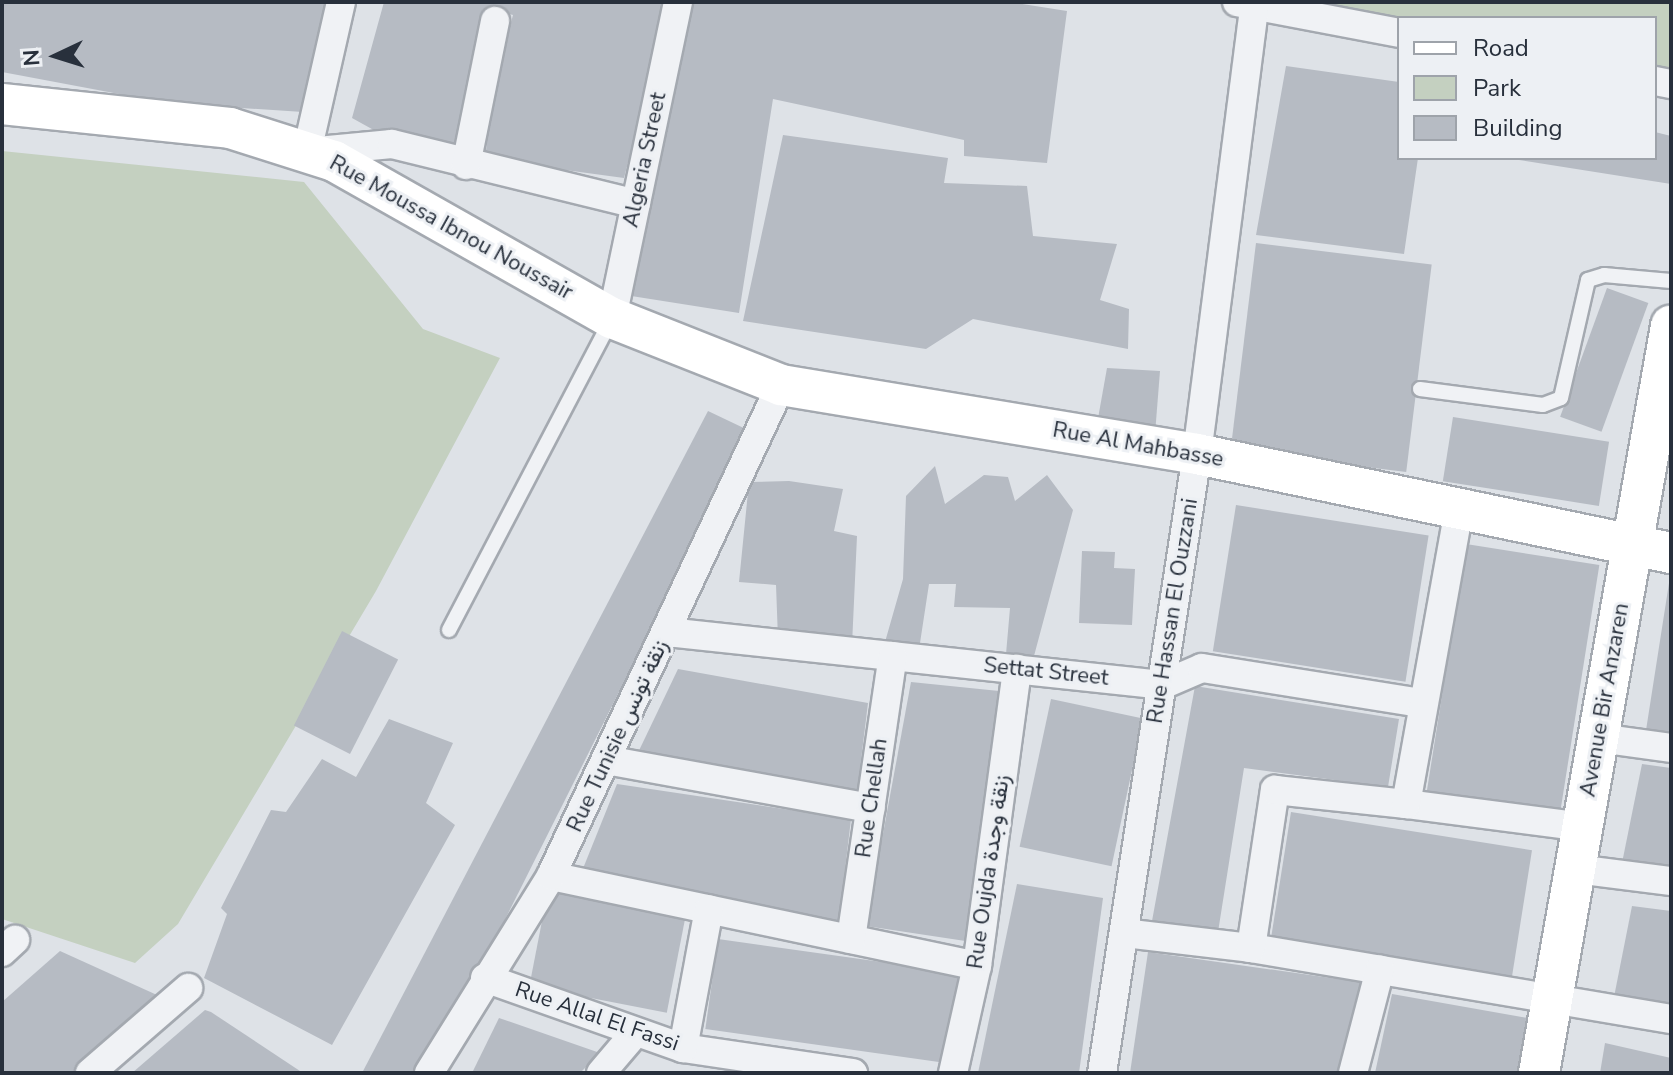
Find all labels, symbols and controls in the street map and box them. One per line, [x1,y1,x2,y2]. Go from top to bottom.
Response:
north arrow [16,16,96,96]
legend [1397,16,1657,160]
text: Road [1473,32,1529,64]
text: N [17,48,48,67]
text: Park [1473,72,1521,104]
street label: Algeria Street [618,90,672,230]
text: Building [1473,112,1563,144]
street label: Rue Moussa Ibnou Noussair [325,150,577,306]
street label: Rue Al Mahbasse [1051,417,1225,473]
street label: Rue Hassan El Ouzzani [1142,497,1204,725]
street label: Avenue Bir Anzaren [1575,601,1635,799]
street label: Rue Tunisie زنقة تونس [562,636,674,836]
street label: Settat Street [982,652,1110,692]
street label: Rue Chellah [851,736,893,860]
street label: Rue Oujda زنقة وجدة [962,773,1016,971]
street label: Rue Allal El Fassi [511,977,683,1057]

